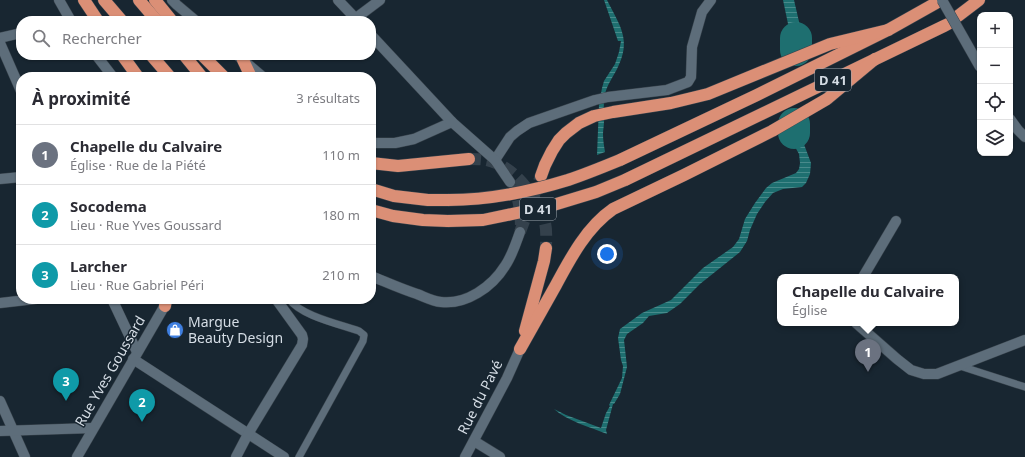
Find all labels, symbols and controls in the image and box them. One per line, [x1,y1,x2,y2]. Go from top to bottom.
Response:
map controls [977,12,1013,156]
button: + [977,12,1013,48]
search box [16,16,376,60]
icon: search [30,27,52,49]
text: Rechercher [62,28,142,48]
button: − [977,48,1013,84]
road number: D 41 [815,69,851,91]
button: locate [977,84,1013,120]
text: À proximité [32,87,131,110]
text: 3 résultats [296,89,360,107]
button: layers [977,120,1013,156]
text: Chapelle du Calvaire [70,136,222,156]
text: 1 [41,146,49,164]
text: 110 m [322,146,360,164]
text: Église · Rue de la Piété [70,156,206,174]
text: Socodema [70,196,147,216]
road number: D 41 [520,198,556,220]
text: 2 [41,206,49,224]
text: 180 m [322,206,360,224]
text: Lieu · Rue Yves Goussard [70,216,222,234]
your location [597,244,617,264]
text: Larcher [70,256,127,276]
text: 3 [41,266,49,284]
text: 210 m [322,266,360,284]
popup [777,274,959,326]
text: Lieu · Rue Gabriel Péri [70,276,204,294]
text: Chapelle du Calvaire [792,281,944,301]
text: Église [792,301,827,319]
street label: Rue Yves Goussard [70,312,149,430]
place label: Margue Beauty Design [188,312,283,347]
shop icon: Margue Beauty Design [165,320,185,340]
pin: 1 [855,339,881,372]
street label: Rue du Pavé [453,356,506,437]
pin: 3 [53,368,79,401]
pin: 2 [129,389,155,422]

